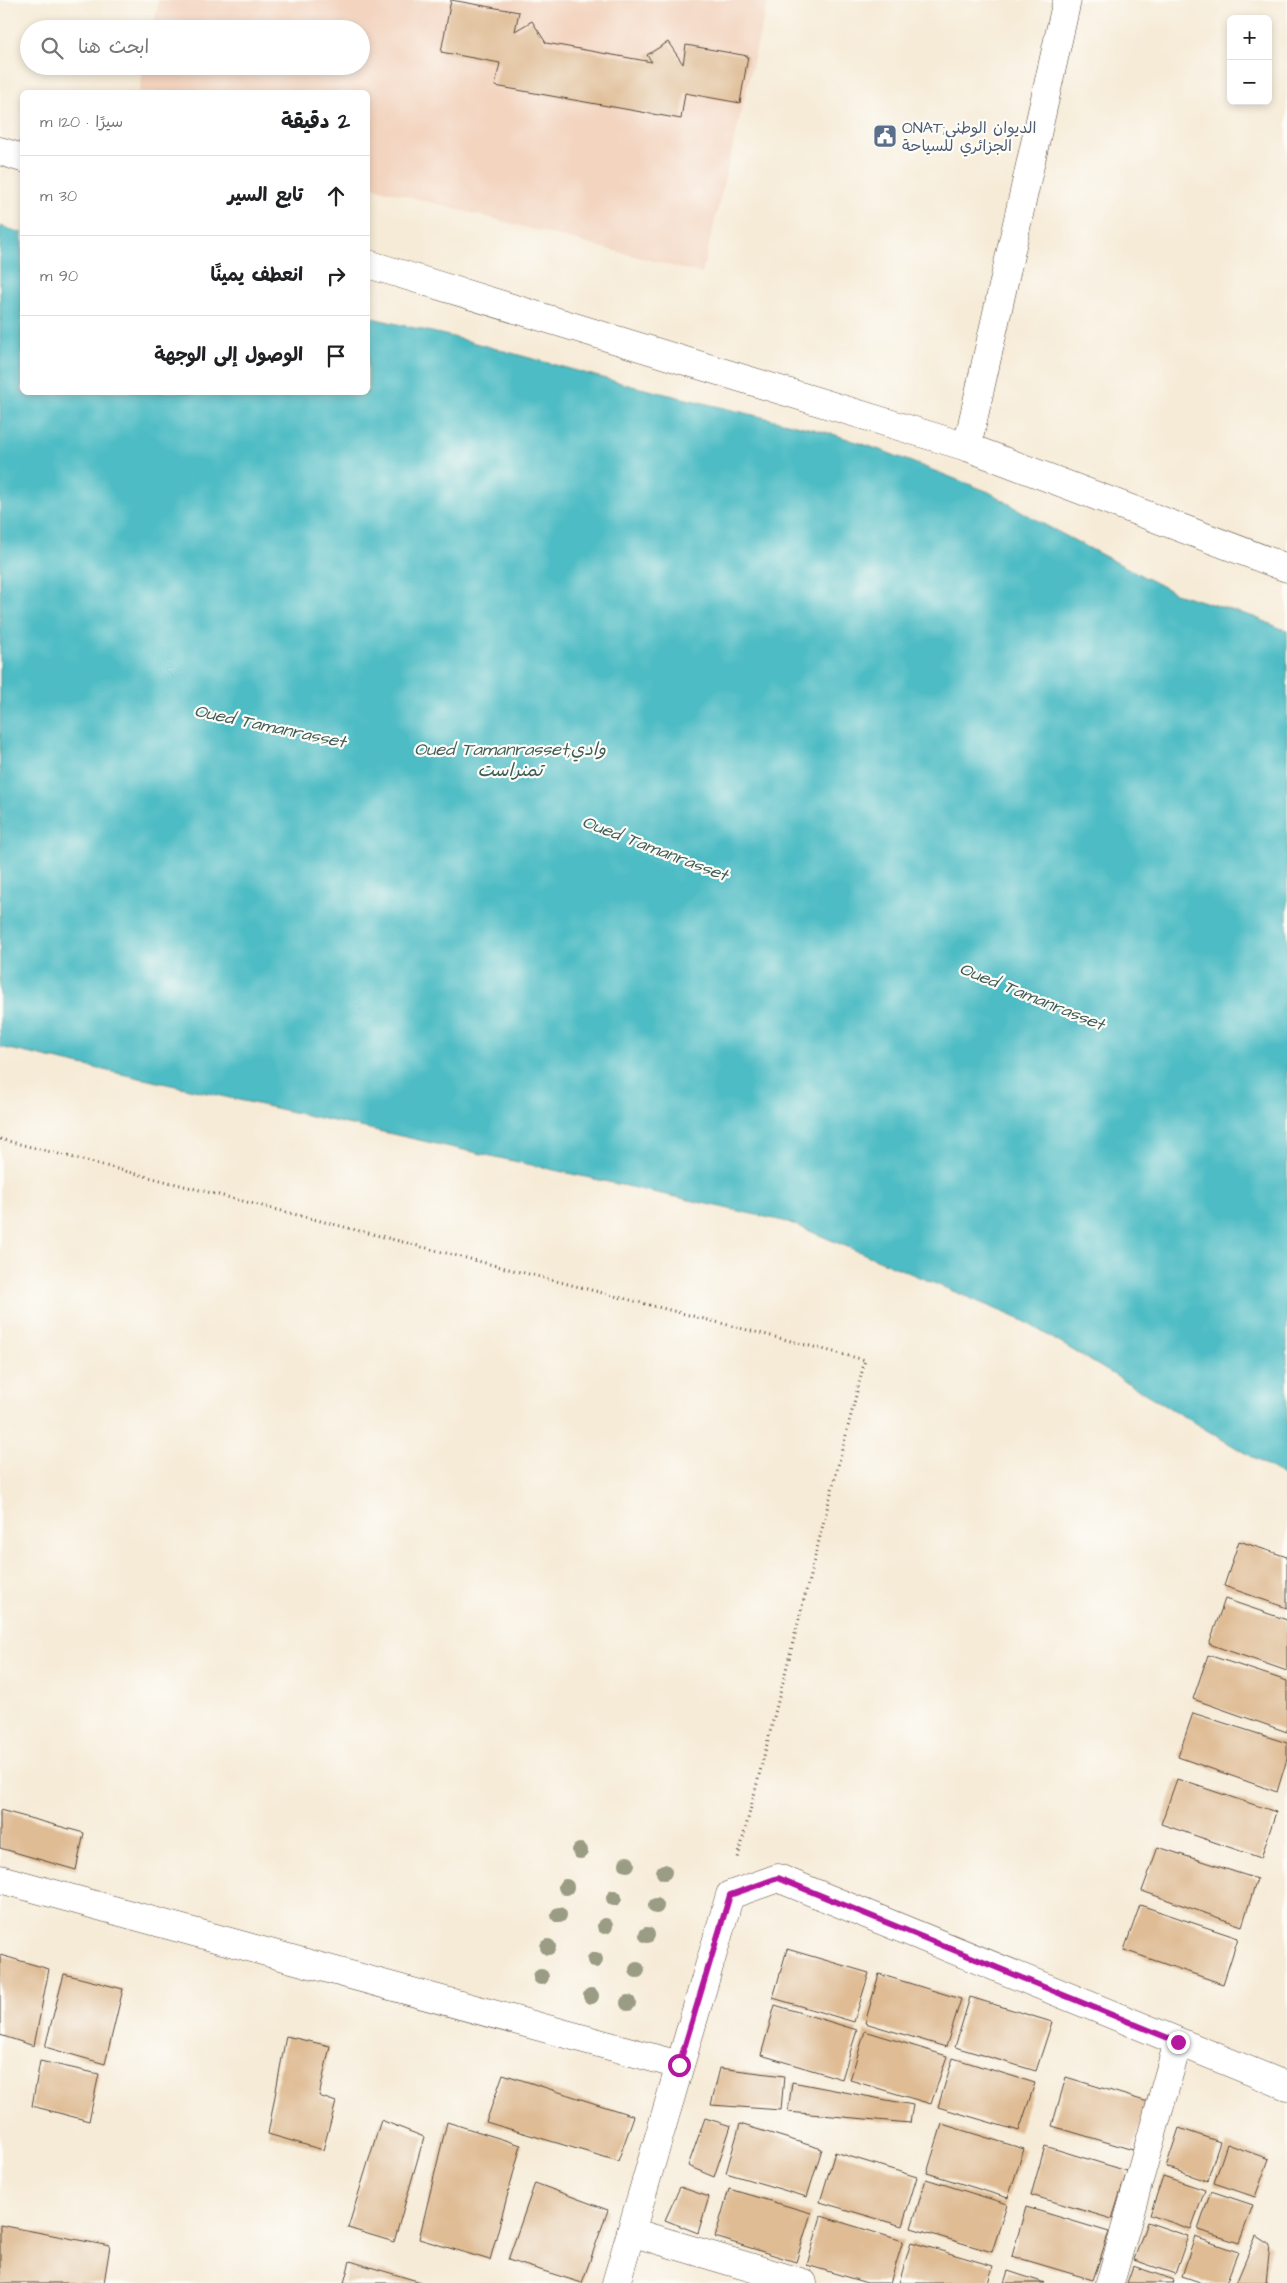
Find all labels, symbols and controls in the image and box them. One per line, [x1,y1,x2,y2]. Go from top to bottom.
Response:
map controls [1227,15,1272,105]
button: + [1227,15,1272,60]
search box [20,20,370,75]
icon: search [38,34,66,62]
text: ابحث هنا [78,34,149,61]
button: − [1227,60,1272,105]
text: 2 دقيقة [281,107,350,136]
text: سيرًا · 120 m [40,111,123,133]
place label: ONAT;الديوان الوطني الجزائري للسياحة [902,117,1036,157]
public building icon: ONAT;الديوان الوطني الجزائري للسياحة [872,123,898,149]
text: تابع السير [228,182,303,209]
icon: ahead [322,182,350,210]
text: 30 m [40,185,77,207]
text: انعطف يمينًا [211,262,303,289]
icon: right [322,262,350,290]
text: 90 m [40,265,78,287]
text: الوصول إلى الوجهة [154,342,303,369]
icon: arrive [322,342,350,370]
water label: Oued Tamanrasset [192,698,350,755]
water label: Oued Tamanrasset;وادي تمنراست [414,737,606,783]
water label: Oued Tamanrasset [578,809,733,888]
water label: Oued Tamanrasset [956,956,1110,1038]
route end [1167,2031,1190,2054]
route start [668,2054,691,2077]

